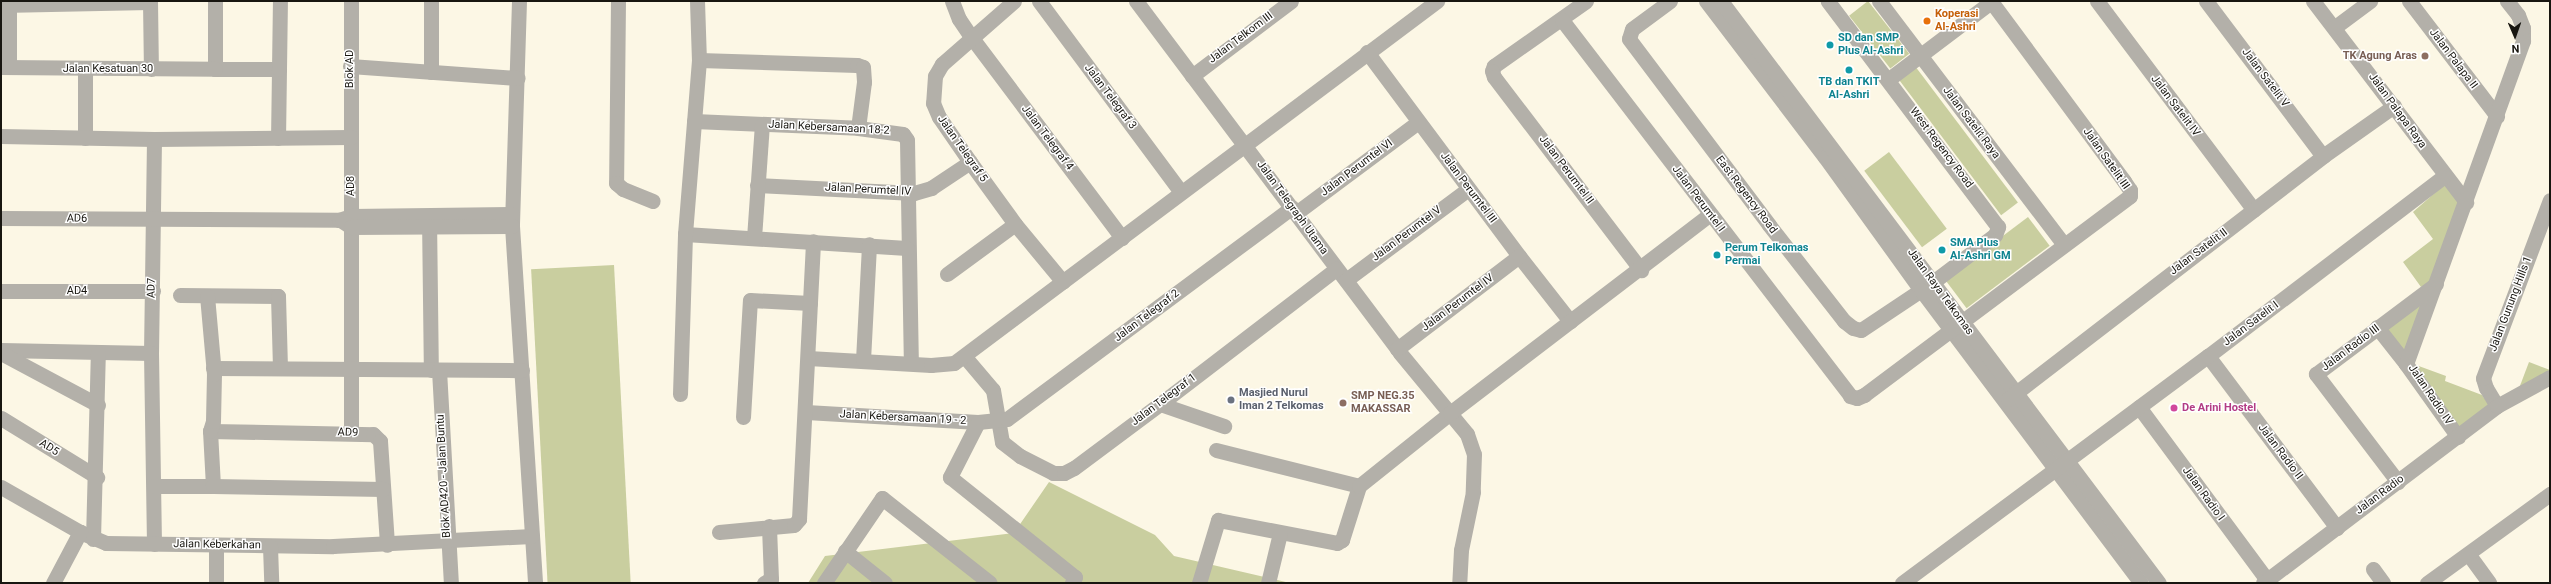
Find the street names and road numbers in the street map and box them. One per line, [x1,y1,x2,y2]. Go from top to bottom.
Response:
street label: Jalan Telkom III [1206,9,1276,67]
street label: Jalan Palapa II [2426,26,2480,92]
street label: Jalan Satelit V [2239,46,2291,110]
street label: Blok AD [343,50,357,88]
street label: Jalan Kesatuan 30 [63,62,153,76]
street label: Jalan Telegraf 3 [1081,62,1139,132]
street label: Jalan Palapa Raya [2365,71,2429,151]
street label: Jalan Satelit IV [2148,73,2202,139]
street label: Jalan Satelit Raya [1940,84,2002,162]
street label: Jalan Telegraf 4 [1018,103,1076,173]
street label: West Regency Road [1907,105,1975,191]
street label: Jalan Telegraf 5 [934,113,990,185]
street label: Jalan Kebersamaan 18-2 [768,118,890,138]
street label: Jalan Satelit III [2080,126,2132,192]
street label: Jalan Perumtel II [1536,133,1596,207]
street label: Jalan Perumtel VI [1318,137,1396,199]
street label: Jalan Perumtel III [1437,150,1499,226]
street label: East Regency Road [1712,154,1780,236]
street label: Jalan Telegraph Utama [1253,158,1331,258]
street label: Jalan Perumtel I [1669,163,1727,235]
street label: AD8 [344,176,358,196]
street label: Jalan Perumtel IV [824,181,912,199]
street label: Jalan Perumtel V [1370,204,1444,264]
street label: AD6 [67,212,87,226]
street label: Jalan Satelit II [2167,226,2231,278]
street label: Jalan Raya Telkomas [1904,246,1976,338]
street label: Jalan Gunung Hills 1 [2487,255,2535,353]
street label: Jalan Perumtel IV [1419,272,1497,334]
street label: AD7 [145,278,159,298]
street label: AD4 [67,284,87,298]
street label: Jalan Telegraf 2 [1112,287,1182,345]
street label: Jalan Satelit I [2221,299,2281,349]
street label: Jalan Radio III [2319,322,2383,374]
street label: Jalan Radio IV [2405,362,2455,428]
street label: Jalan Telegraf 1 [1129,371,1199,429]
street label: Jalan Kebersamaan 19 - 2 [839,408,967,428]
street label: Blok AD420 - Jalan Buntu [434,414,454,538]
street label: Jalan Radio II [2255,422,2305,482]
street label: AD9 [337,426,359,440]
street label: AD5 [37,437,61,459]
street label: Jalan Radio I [2179,465,2227,523]
street label: Jalan Radio [2353,472,2407,518]
street label: Jalan Keberkahan [173,538,261,552]

